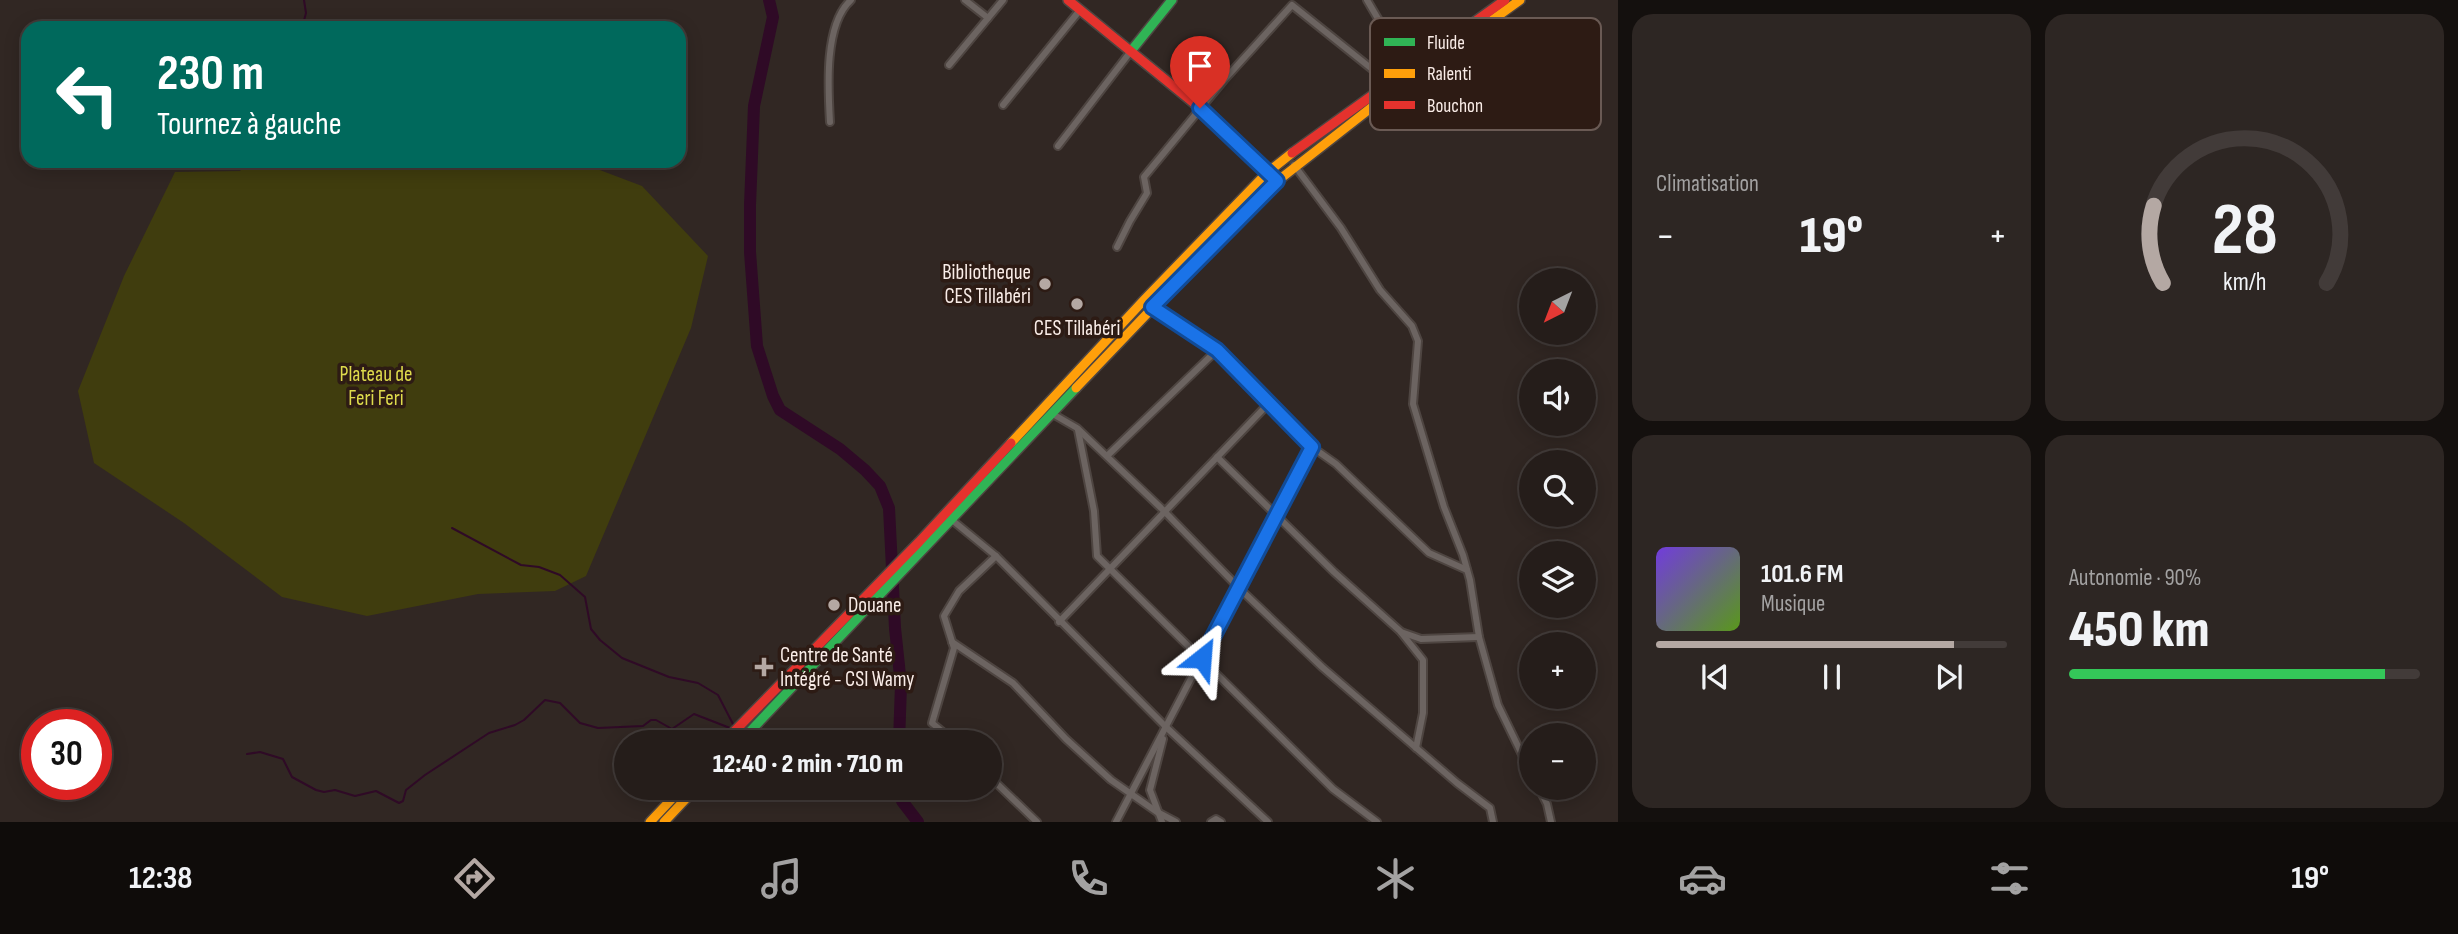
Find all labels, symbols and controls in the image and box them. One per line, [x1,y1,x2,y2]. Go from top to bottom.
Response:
legend [1370,18,1601,130]
text: Fluide [1427,32,1465,55]
pin [1170,36,1230,108]
text: 230 m [157,45,264,104]
icon: arrive [1181,47,1219,85]
icon: left [42,49,133,140]
text: Ralenti [1427,63,1472,86]
text: Bouchon [1427,95,1483,118]
text: Tournez à gauche [157,105,342,144]
text: Climatisation [1656,170,1759,198]
text: 28 [2211,188,2278,276]
text: 19° [1800,205,1863,268]
text: − [1656,214,1675,259]
text: + [1988,214,2007,259]
place label: Bibliotheque CES Tillabéri [942,260,1031,309]
text: km/h [2223,267,2266,298]
north arrow [1519,268,1596,345]
map controls [1519,268,1596,800]
marker: Bibliotheque CES Tillabéri [1037,276,1053,292]
marker: CES Tillabéri [1069,296,1085,312]
place label: CES Tillabéri [1034,316,1120,341]
button: sound [1519,359,1596,436]
park label: Plateau de Feri Feri [340,362,412,411]
button: search [1519,450,1596,527]
button: layers [1519,541,1596,618]
text: 101.6 FM [1761,559,1843,590]
text: Autonomie · 90% [2069,564,2202,592]
text: Musique [1761,590,1825,618]
place label: Douane [848,593,901,618]
marker: Douane [826,597,842,613]
text: 450 km [2069,599,2209,662]
position arrow [1165,621,1239,695]
button: + [1519,632,1596,709]
place label: Centre de Santé Intégré - CSI Wamy [780,643,914,692]
marker: Centre de Santé Intégré - CSI Wamy [754,657,774,677]
icon: previous [1696,658,1734,696]
icon: pause [1813,658,1851,696]
icon: next [1930,658,1968,696]
speed limit sign: 30 [21,709,112,800]
button: − [1519,723,1596,800]
text: 12:40 · 2 min · 710 m [713,749,903,780]
icon: directions [450,854,499,903]
icon: music [757,854,806,903]
icon: phone [1064,854,1113,903]
icon: climate [1371,854,1420,903]
icon: car [1678,854,1727,903]
icon: filters [1985,854,2034,903]
text: 12:38 [129,859,192,898]
text: 19° [2291,859,2329,898]

